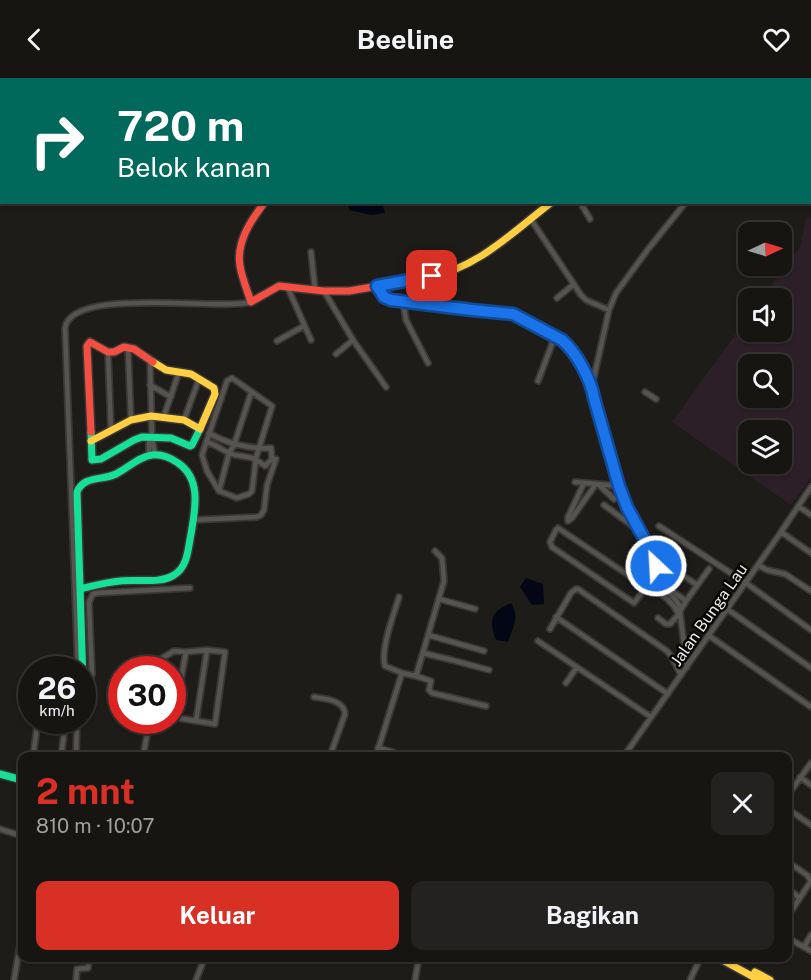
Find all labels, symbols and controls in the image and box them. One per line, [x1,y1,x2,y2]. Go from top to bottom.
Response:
icon: back [18,23,51,56]
text: Beeline [357,23,454,55]
icon: heart [760,23,793,56]
text: 720 m [117,101,244,150]
icon: right [18,102,96,180]
text: Belok kanan [117,151,271,183]
north arrow [738,222,792,276]
map controls [738,222,792,474]
pin [406,250,457,301]
icon: arrive [415,259,448,292]
button: sound [738,288,792,342]
button: search [738,354,792,408]
button: layers [738,420,792,474]
position arrow [624,534,688,598]
street label: Jalan Bunga Lau [667,560,751,670]
speed limit sign: 30 [108,656,186,734]
text: 26 [38,670,76,706]
text: km/h [39,702,75,719]
text: 2 mnt [36,770,135,812]
button: close [711,772,774,835]
text: 810 m · 10:07 [36,814,154,838]
button: Keluar [36,881,399,950]
button: Bagikan [411,881,774,950]

